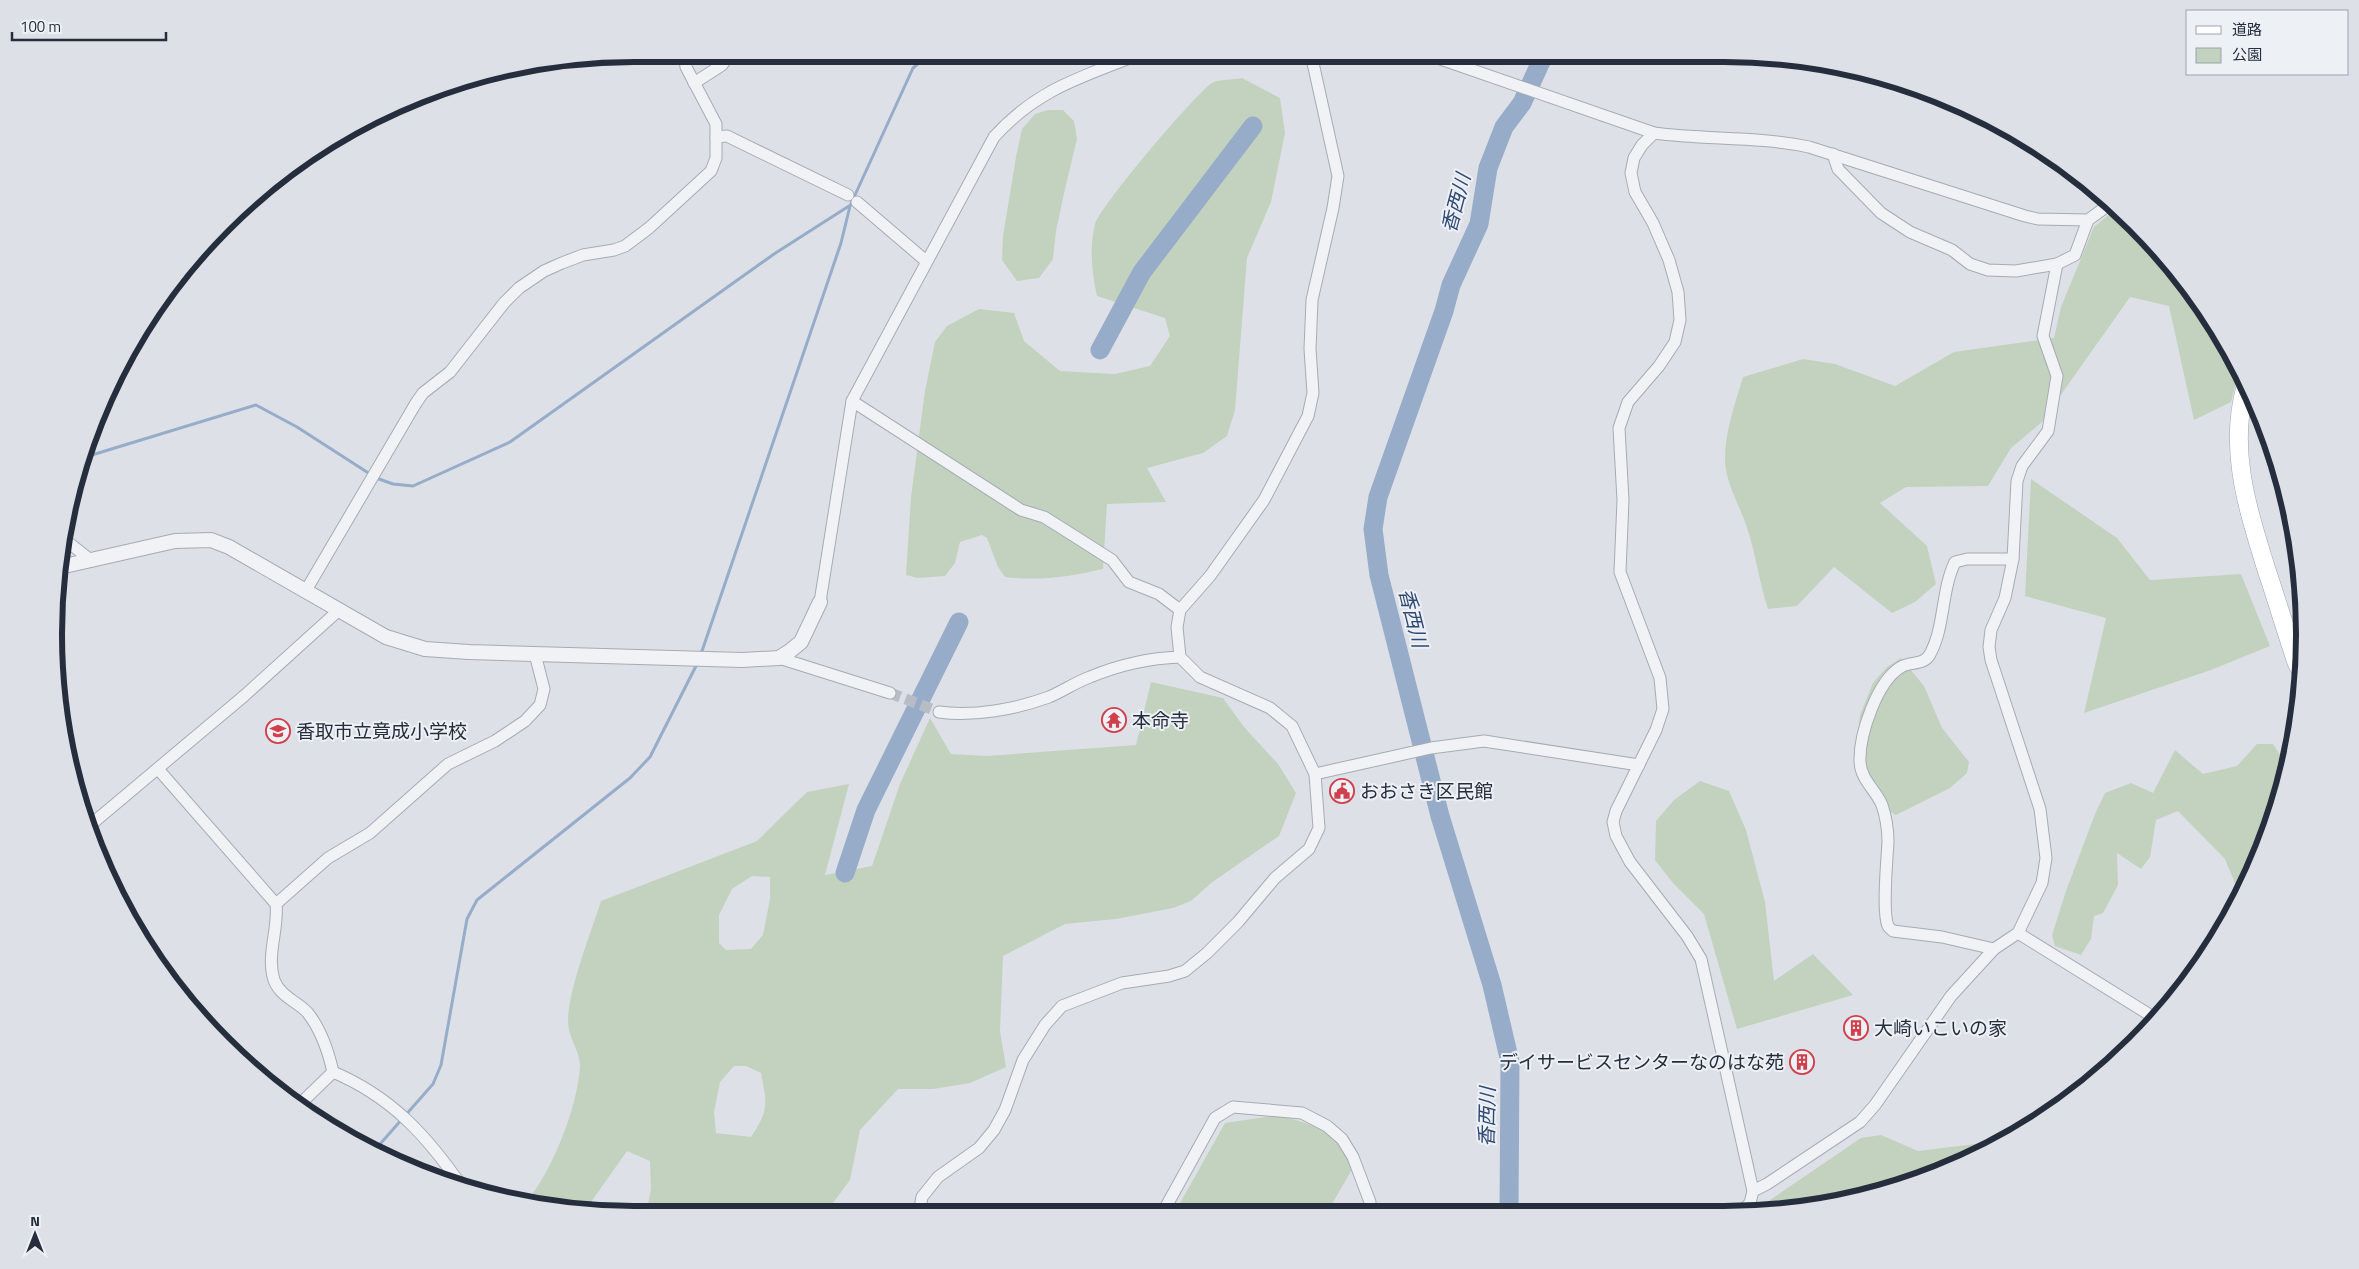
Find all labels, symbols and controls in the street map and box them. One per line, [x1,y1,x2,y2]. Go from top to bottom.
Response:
scale bar [12,10,166,42]
legend [2186,10,2349,75]
text: 100 m [20,15,61,38]
text: 道路 [2232,18,2262,41]
text: 公園 [2232,43,2262,66]
water label: 香西川 [1433,168,1479,236]
water label: 香西川 [1391,585,1436,653]
place label: 本命寺 [1132,705,1189,734]
temple icon: 本命寺 [1101,707,1127,733]
place label: 香取市立竟成小学校 [296,716,467,745]
school or university icon: 香取市立竟成小学校 [265,718,291,744]
place label: おおさき区民館 [1360,776,1493,805]
public building icon: おおさき区民館 [1329,778,1355,804]
place label: 大崎いこいの家 [1874,1013,2007,1042]
building icon: 大崎いこいの家 [1843,1015,1869,1041]
place label: デイサービスセンターなのはな苑 [1499,1047,1784,1076]
building icon: デイサービスセンターなのはな苑 [1789,1049,1815,1075]
water label: 香西川 [1470,1085,1503,1147]
north arrow [10,1209,60,1259]
text: N [30,1210,40,1231]

